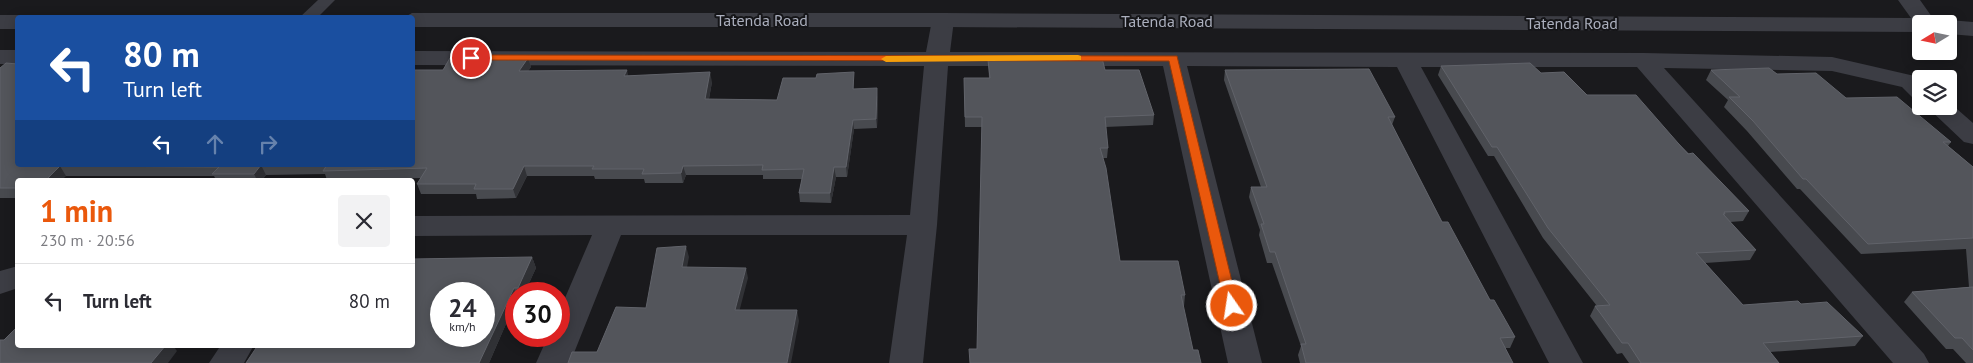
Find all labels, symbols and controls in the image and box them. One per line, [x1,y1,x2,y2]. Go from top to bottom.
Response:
street label: Tatenda Road [716,10,808,30]
street label: Tatenda Road [1121,11,1213,31]
street label: Tatenda Road [1526,13,1618,33]
north arrow [1912,15,1958,60]
map controls [1912,15,1957,115]
text: 80 m [123,31,200,77]
icon: left [40,35,105,100]
pin [450,37,492,79]
icon: arrive [457,44,485,72]
button: layers [1912,70,1957,115]
text: Turn left [123,75,202,103]
icon: left [148,130,176,158]
icon: ahead [201,130,229,158]
icon: right [254,130,282,158]
text: 1 min [40,191,113,230]
button: close [338,195,390,247]
text: 230 m · 20:56 [40,230,135,250]
position arrow [1205,279,1257,331]
speed limit sign: 30 [505,282,570,347]
icon: left [40,287,68,315]
text: Turn left [83,289,152,313]
text: 80 m [349,289,390,313]
text: 24 [448,292,477,324]
text: km/h [449,319,476,334]

